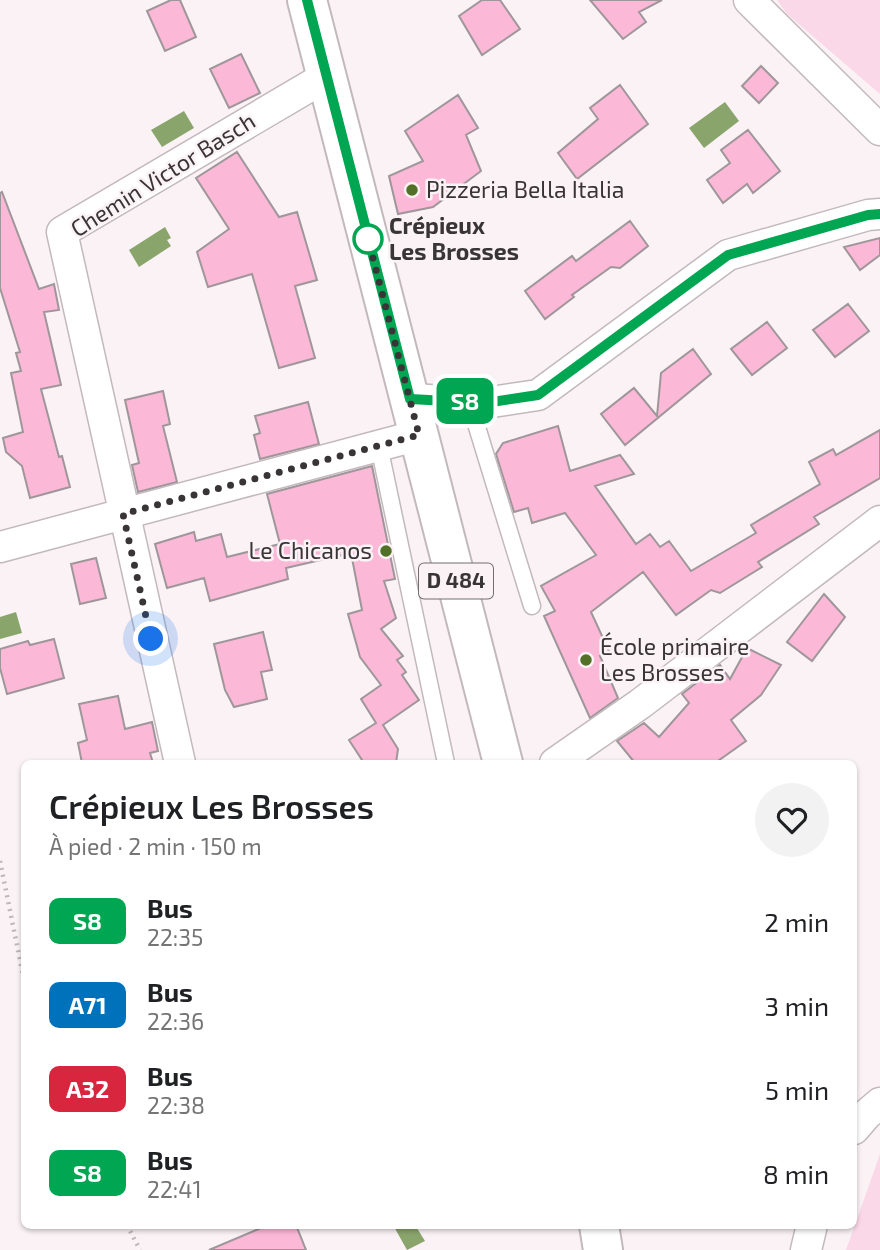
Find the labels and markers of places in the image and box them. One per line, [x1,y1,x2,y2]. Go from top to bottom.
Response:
place label: Pizzeria Bella Italia [426,175,624,203]
marker: Pizzeria Bella Italia [404,182,420,198]
place label: Crépieux Les Brosses [389,211,519,265]
marker: Crépieux Les Brosses [353,224,383,254]
place label: Le Chicanos [249,536,372,564]
marker: Le Chicanos [378,543,394,559]
place label: École primaire Les Brosses [600,632,749,686]
marker: École primaire Les Brosses [578,652,594,668]

